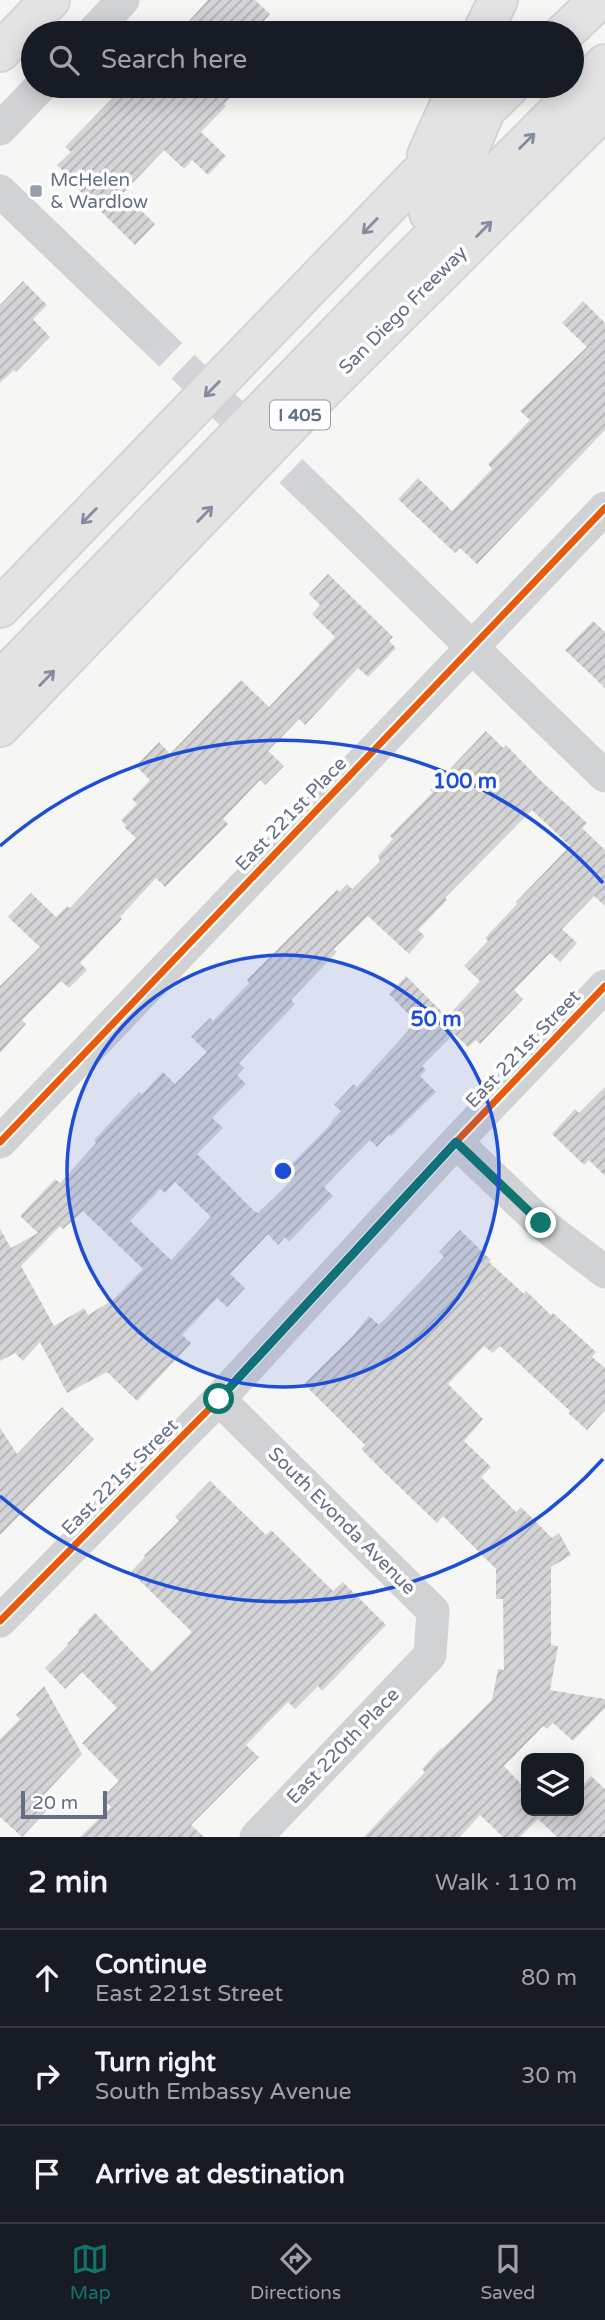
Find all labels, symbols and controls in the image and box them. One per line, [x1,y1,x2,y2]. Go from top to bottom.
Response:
search box [21,21,584,98]
icon: search [45,41,83,79]
text: Search here [101,44,247,75]
one-way arrow [518,133,535,150]
place label: McHelen & Wardlow [50,169,148,213]
marker: McHelen & Wardlow [28,183,44,199]
one-way arrow [361,217,378,234]
one-way arrow [476,220,493,237]
street label: San Diego Freeway [334,241,472,379]
one-way arrow [203,380,220,397]
road number: I 405 [270,400,330,430]
one-way arrow [197,505,213,523]
one-way arrow [80,507,97,524]
one-way arrow [39,670,56,687]
street label: East 221st Place [231,752,351,876]
text: 100 m [433,769,497,794]
street label: East 221st Street [461,986,585,1112]
text: 50 m [410,1007,462,1032]
centre of rings [271,1159,295,1183]
route end [525,1207,556,1238]
route start [203,1383,234,1414]
street label: East 221st Street [57,1414,183,1540]
street label: South Evonda Avenue [264,1443,420,1599]
street label: East 220th Place [282,1684,404,1808]
map controls [521,1753,584,1816]
button: layers [521,1753,584,1816]
scale bar [21,1788,107,1820]
text: 20 m [32,1792,78,1814]
text: 2 min [28,1864,108,1901]
text: Walk · 110 m [435,1869,577,1897]
text: Continue [95,1949,207,1980]
icon: ahead [28,1959,66,1997]
text: 80 m [521,1964,577,1992]
text: East 221st Street [95,1980,283,2008]
text: Turn right [95,2047,216,2078]
icon: right [28,2057,66,2095]
text: 30 m [521,2062,577,2090]
text: South Embassy Avenue [95,2078,352,2106]
icon: arrive [28,2155,66,2193]
text: Arrive at destination [95,2159,345,2190]
tab: Map [70,2240,111,2304]
tab: Directions [250,2240,341,2304]
tab: Saved [480,2240,535,2304]

